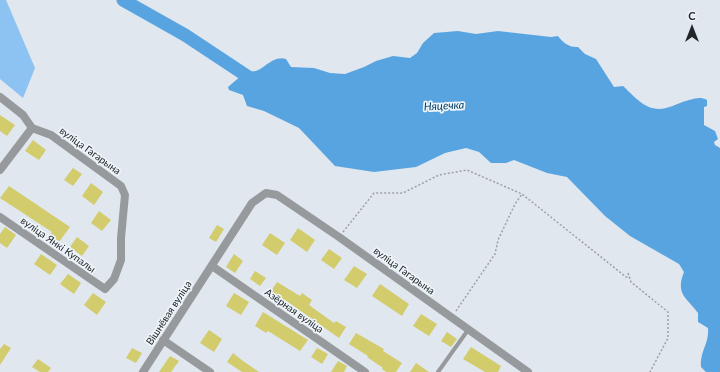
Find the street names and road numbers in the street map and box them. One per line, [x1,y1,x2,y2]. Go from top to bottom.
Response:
street label: вуліца Гагарына [57,125,123,177]
street label: вуліца Янкі Купалы [18,215,98,275]
street label: вуліца Гагарына [371,245,437,297]
street label: Вішнёвая вуліца [144,279,194,347]
street label: Азёрная вуліца [262,286,326,336]

